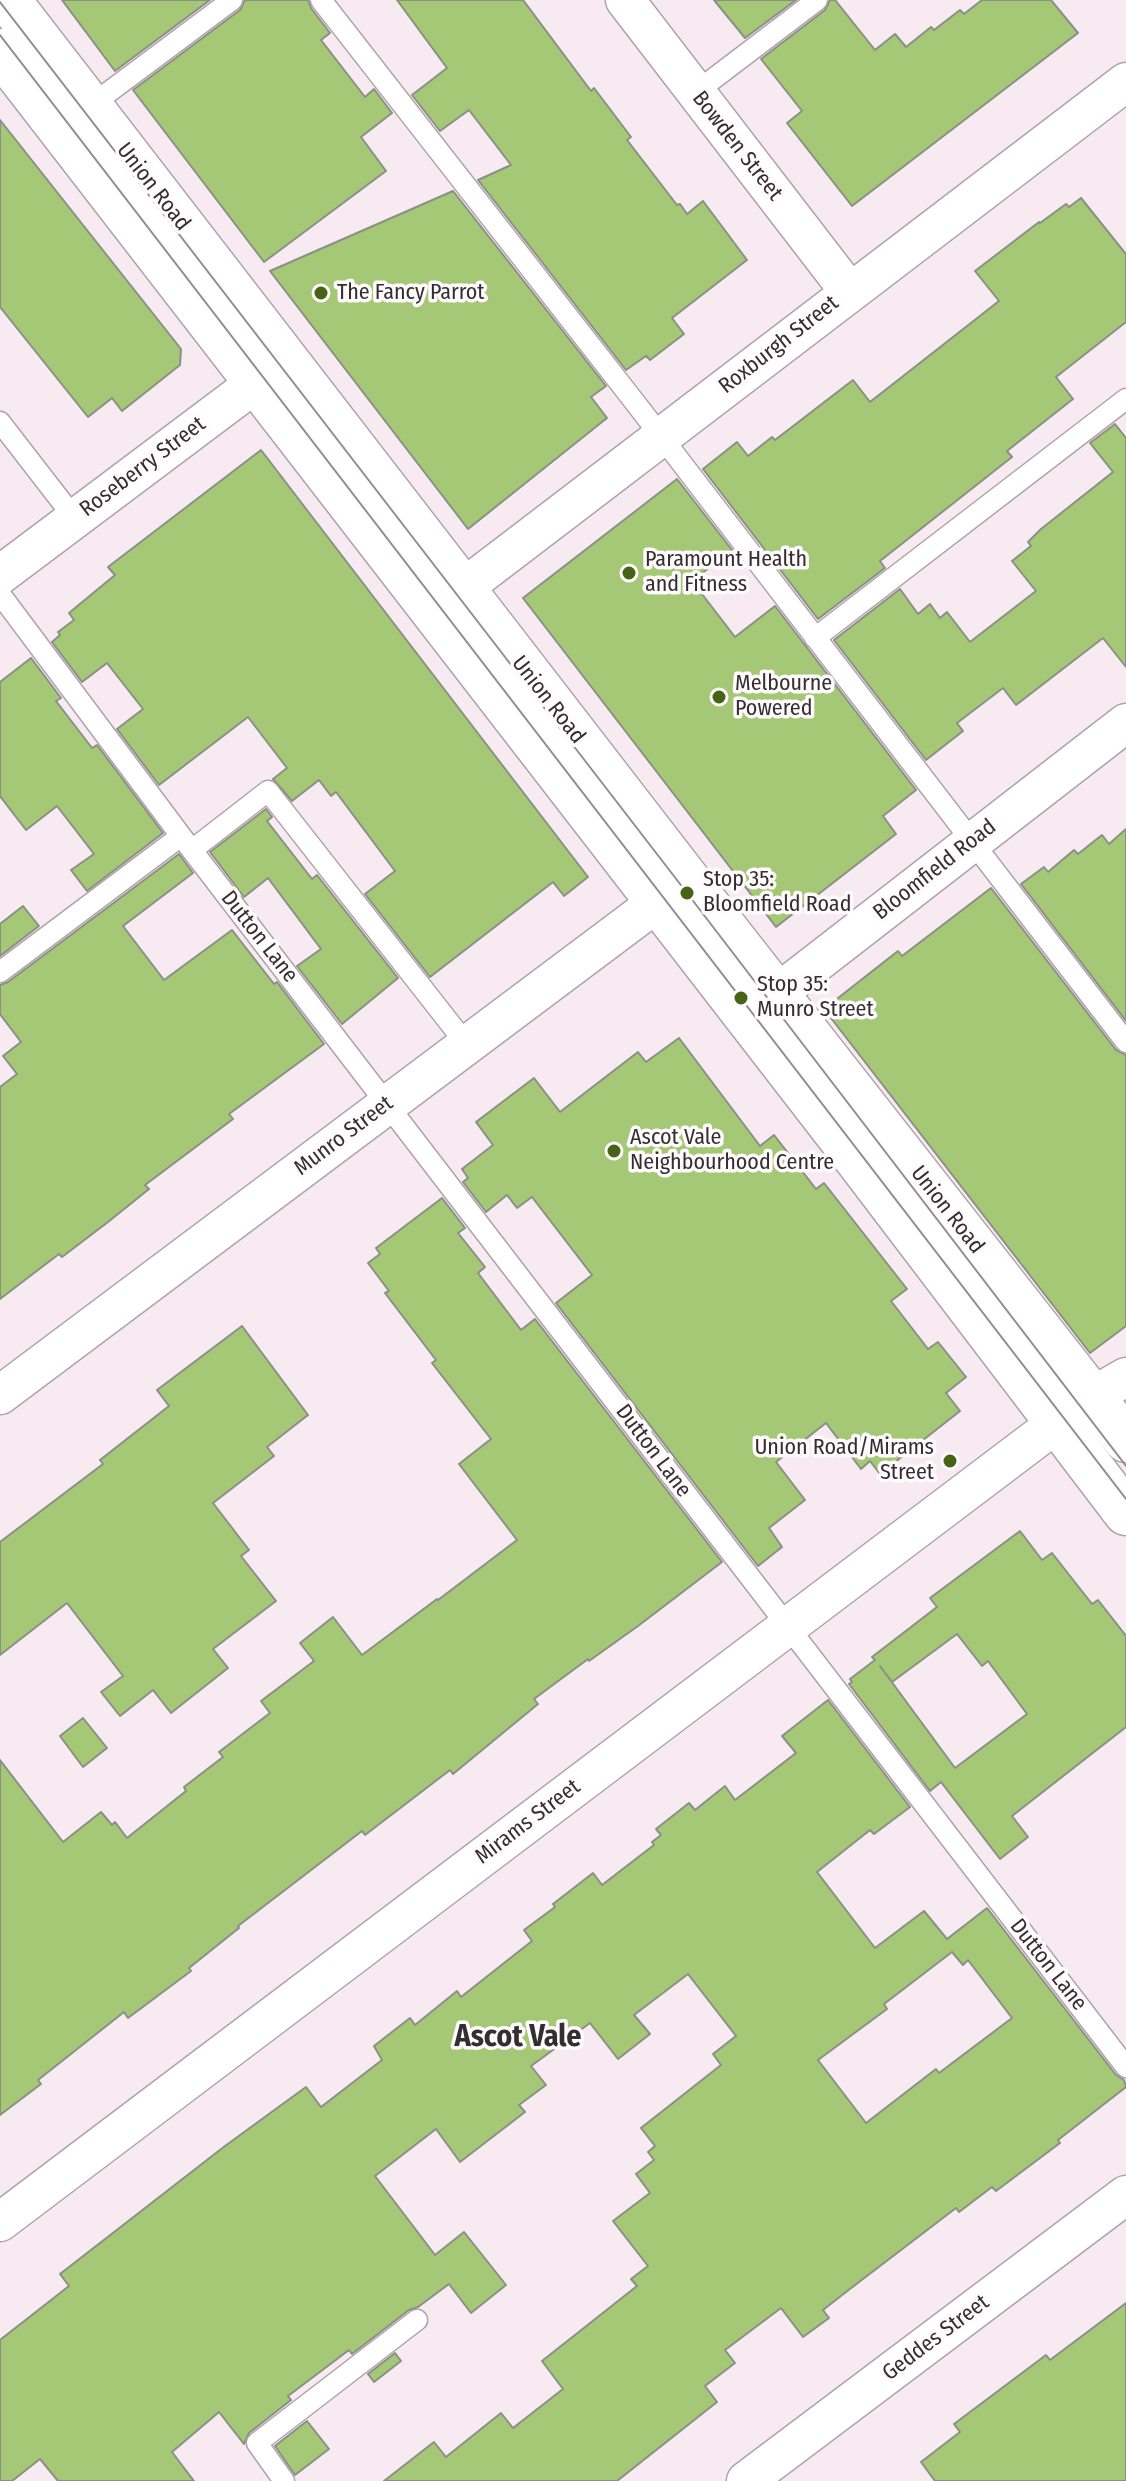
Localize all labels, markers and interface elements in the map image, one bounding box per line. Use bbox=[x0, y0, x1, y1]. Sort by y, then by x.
street label: Bowden Street bbox=[686, 86, 788, 206]
street label: Union Road bbox=[111, 138, 195, 236]
place label: The Fancy Parrot bbox=[337, 280, 485, 306]
marker: The Fancy Parrot bbox=[312, 284, 330, 302]
street label: Roxburgh Street bbox=[714, 290, 844, 400]
street label: Roseberry Street bbox=[75, 411, 211, 523]
place label: Paramount Health and Fitness bbox=[645, 547, 807, 598]
marker: Paramount Health and Fitness bbox=[620, 564, 638, 582]
street label: Union Road bbox=[506, 651, 590, 749]
place label: Melbourne Powered bbox=[735, 671, 832, 722]
marker: Melbourne Powered bbox=[710, 688, 728, 706]
street label: Bloomfield Road bbox=[868, 814, 1002, 926]
place label: Stop 35: Bloomfield Road bbox=[703, 867, 851, 918]
marker: Stop 35: Bloomfield Road bbox=[678, 884, 696, 902]
street label: Dutton Lane bbox=[215, 886, 303, 988]
place label: Stop 35: Munro Street bbox=[757, 972, 874, 1024]
marker: Stop 35: Munro Street bbox=[732, 989, 750, 1007]
street label: Munro Street bbox=[289, 1090, 399, 1182]
place label: Ascot Vale Neighbourhood Centre bbox=[630, 1125, 834, 1176]
marker: Ascot Vale Neighbourhood Centre bbox=[605, 1142, 623, 1160]
street label: Union Road bbox=[905, 1161, 989, 1259]
street label: Dutton Lane bbox=[610, 1399, 696, 1503]
place label: Union Road/Mirams Street bbox=[754, 1435, 934, 1486]
marker: Union Road/Mirams Street bbox=[941, 1452, 959, 1470]
street label: Mirams Street bbox=[470, 1774, 586, 1870]
street label: Dutton Lane bbox=[1004, 1914, 1092, 2016]
district label: Ascot Vale bbox=[454, 2020, 582, 2056]
street label: Geddes Street bbox=[878, 2289, 994, 2387]

